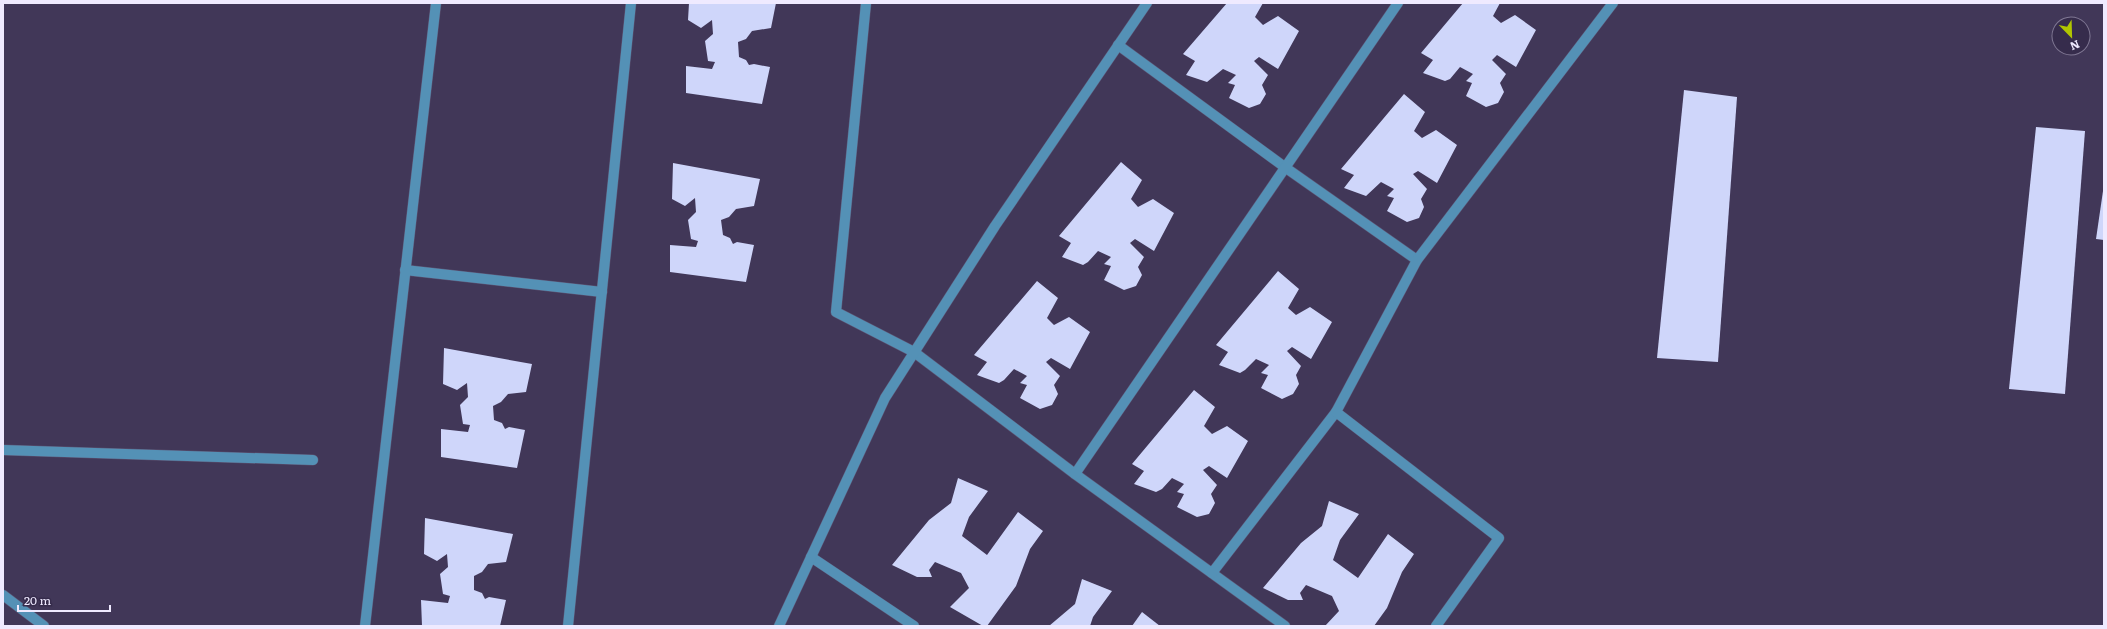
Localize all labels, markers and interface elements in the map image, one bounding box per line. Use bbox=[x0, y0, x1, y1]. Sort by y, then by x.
north arrow bbox=[2051, 16, 2091, 56]
text: N bbox=[2068, 37, 2083, 55]
scale bar bbox=[18, 587, 110, 613]
text: 20 m bbox=[24, 591, 51, 609]

